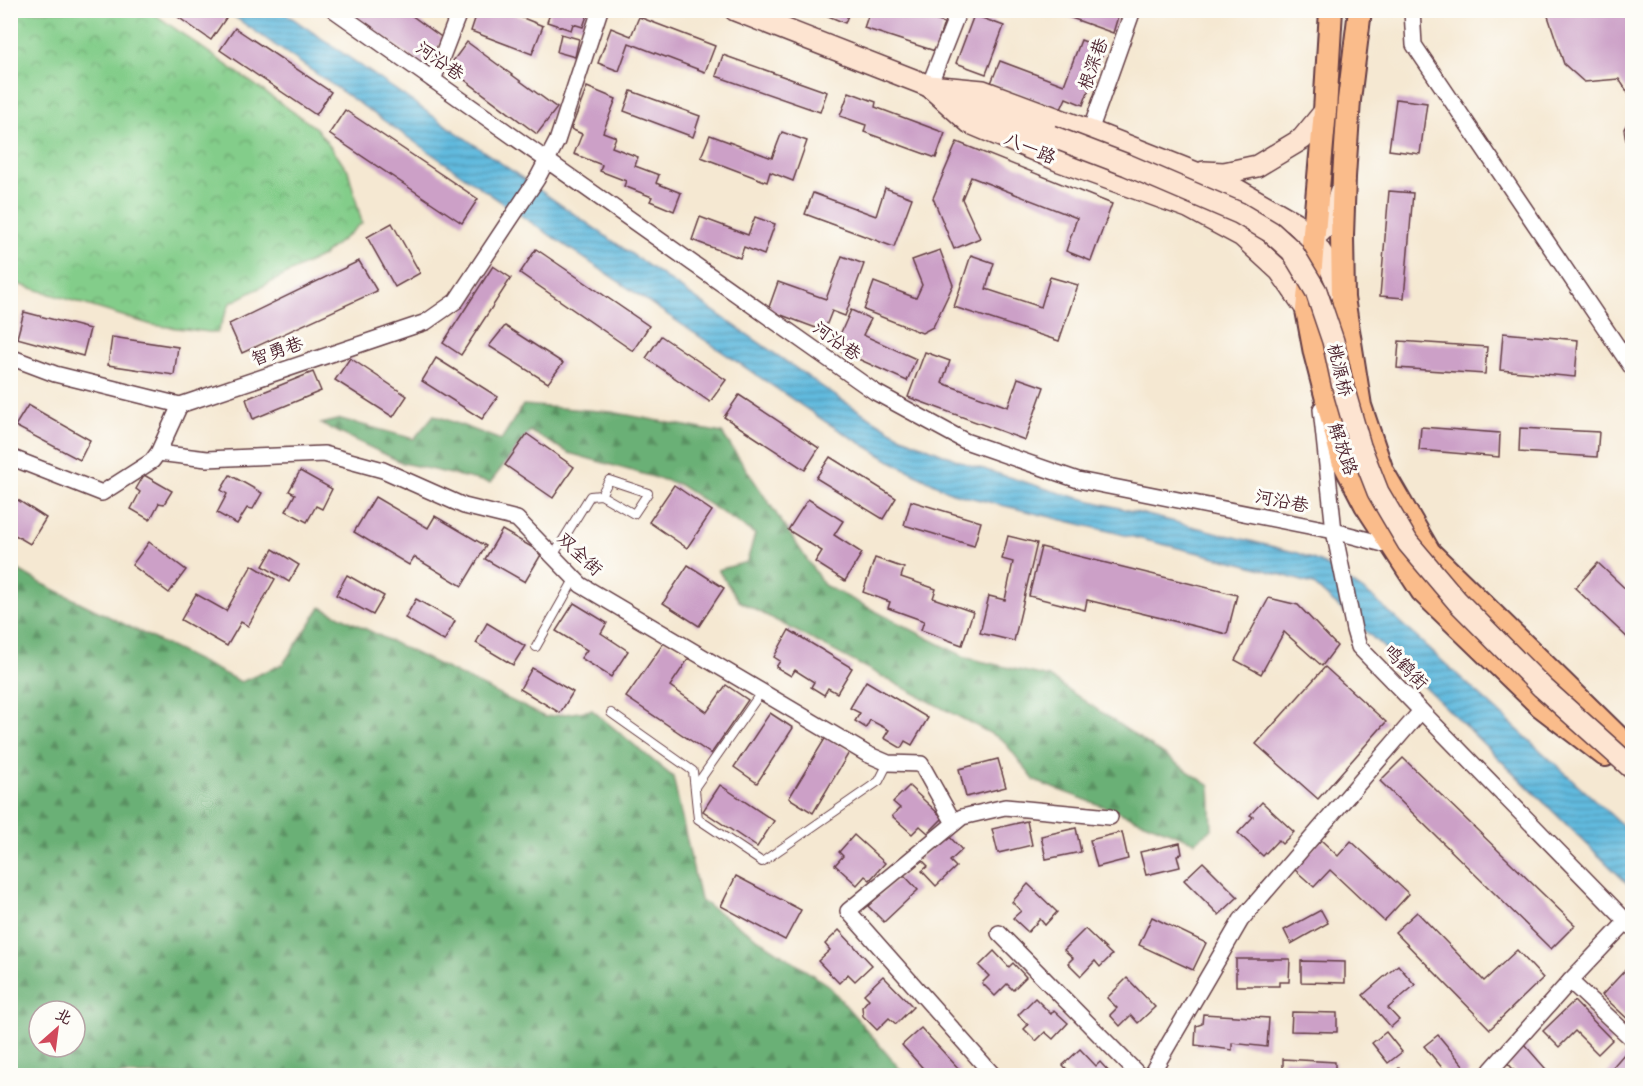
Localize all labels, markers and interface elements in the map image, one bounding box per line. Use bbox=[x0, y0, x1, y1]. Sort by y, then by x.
street label: 根深巷 bbox=[1073, 35, 1114, 93]
street label: 河沿巷 bbox=[411, 37, 468, 86]
street label: 八一路 bbox=[1000, 127, 1059, 170]
street label: 河沿巷 bbox=[808, 317, 865, 366]
street label: 智勇巷 bbox=[248, 332, 306, 371]
street label: 桃源桥 bbox=[1322, 341, 1357, 399]
street label: 解放路 bbox=[1323, 420, 1362, 478]
street label: 河沿巷 bbox=[1253, 485, 1311, 518]
street label: 双全街 bbox=[552, 528, 607, 581]
street label: 鸣鹤街 bbox=[1379, 640, 1433, 695]
north arrow bbox=[27, 999, 87, 1059]
text: 北 bbox=[52, 1004, 75, 1029]

